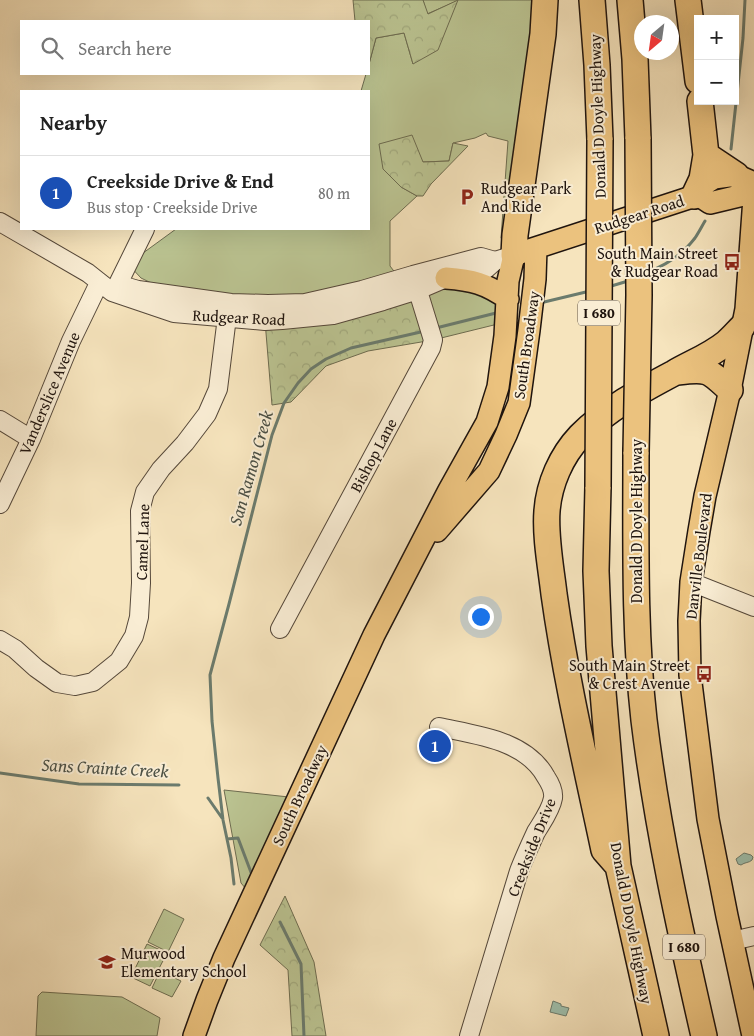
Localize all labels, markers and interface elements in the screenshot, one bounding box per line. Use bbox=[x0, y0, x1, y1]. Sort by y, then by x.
north arrow bbox=[634, 15, 679, 60]
map controls bbox=[694, 15, 739, 105]
button: + bbox=[694, 15, 739, 60]
search box bbox=[20, 20, 370, 75]
street label: Donald D Doyle Highway bbox=[582, 33, 612, 199]
icon: search bbox=[38, 34, 66, 62]
text: Search here bbox=[78, 34, 172, 62]
button: − bbox=[694, 60, 739, 105]
text: Nearby bbox=[40, 107, 107, 138]
text: Creekside Drive & End bbox=[87, 167, 274, 195]
place label: Rudgear Park And Ride bbox=[481, 176, 572, 218]
text: 1 bbox=[52, 181, 60, 205]
text: 80 m bbox=[318, 181, 350, 205]
parking icon: Rudgear Park And Ride bbox=[457, 187, 477, 207]
street label: Rudgear Road bbox=[591, 188, 687, 240]
text: Bus stop · Creekside Drive bbox=[87, 195, 258, 219]
place label: South Main Street & Rudgear Road bbox=[597, 241, 718, 283]
bus stop icon: South Main Street & Rudgear Road bbox=[722, 252, 742, 272]
street label: South Broadway bbox=[507, 289, 545, 401]
road number: I 680 bbox=[578, 300, 620, 326]
street label: Rudgear Road bbox=[192, 303, 287, 331]
street label: Vanderslice Avenue bbox=[12, 328, 86, 458]
water label: San Ramon Creek bbox=[221, 406, 280, 529]
street label: Bishop Lane bbox=[343, 414, 403, 496]
street label: Donald D Doyle Highway bbox=[624, 439, 648, 603]
street label: Danville Boulevard bbox=[678, 491, 718, 620]
street label: Camel Lane bbox=[129, 503, 155, 581]
your location bbox=[468, 604, 494, 630]
place label: South Main Street & Crest Avenue bbox=[569, 653, 690, 695]
bus stop icon: South Main Street & Crest Avenue bbox=[694, 664, 714, 684]
pin: 1 bbox=[419, 727, 451, 765]
street label: South Broadway bbox=[265, 740, 333, 850]
water label: Sans Crainte Creek bbox=[41, 751, 170, 784]
street label: Creekside Drive bbox=[500, 794, 562, 900]
street label: Donald D Doyle Highway bbox=[605, 840, 659, 1006]
road number: I 680 bbox=[663, 934, 705, 960]
place label: Murwood Elementary School bbox=[121, 941, 247, 983]
school or university icon: Murwood Elementary School bbox=[97, 952, 117, 972]

